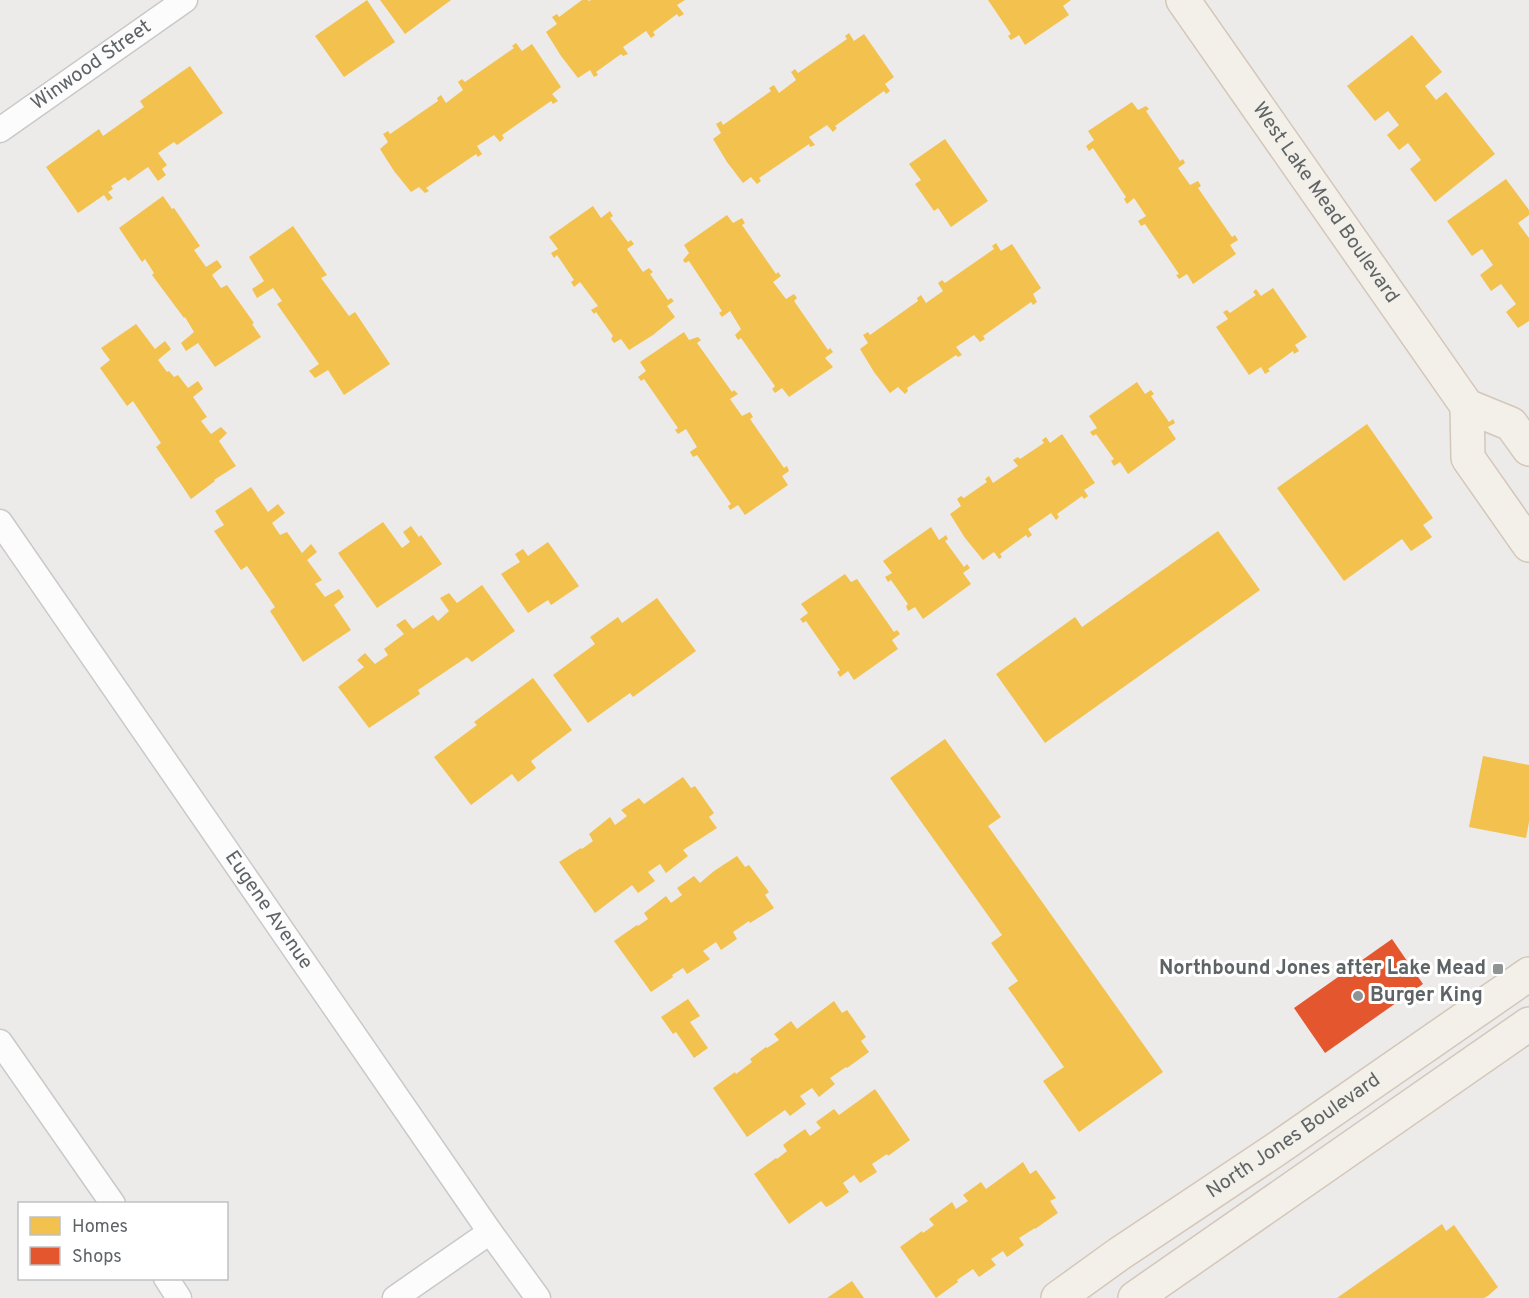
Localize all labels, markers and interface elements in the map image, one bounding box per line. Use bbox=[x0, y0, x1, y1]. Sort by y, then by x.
street label: Winwood Street bbox=[26, 14, 157, 117]
street label: West Lake Mead Boulevard bbox=[1246, 98, 1405, 309]
street label: Eugene Avenue bbox=[218, 846, 318, 975]
place label: Northbound Jones after Lake Mead bbox=[1159, 956, 1486, 982]
marker: Northbound Jones after Lake Mead bbox=[1491, 962, 1505, 976]
place label: Burger King bbox=[1370, 983, 1483, 1009]
marker: Burger King bbox=[1351, 989, 1365, 1003]
street label: North Jones Boulevard bbox=[1202, 1068, 1386, 1205]
legend bbox=[18, 1202, 228, 1280]
text: Homes bbox=[72, 1216, 128, 1239]
text: Shops bbox=[72, 1246, 122, 1269]

